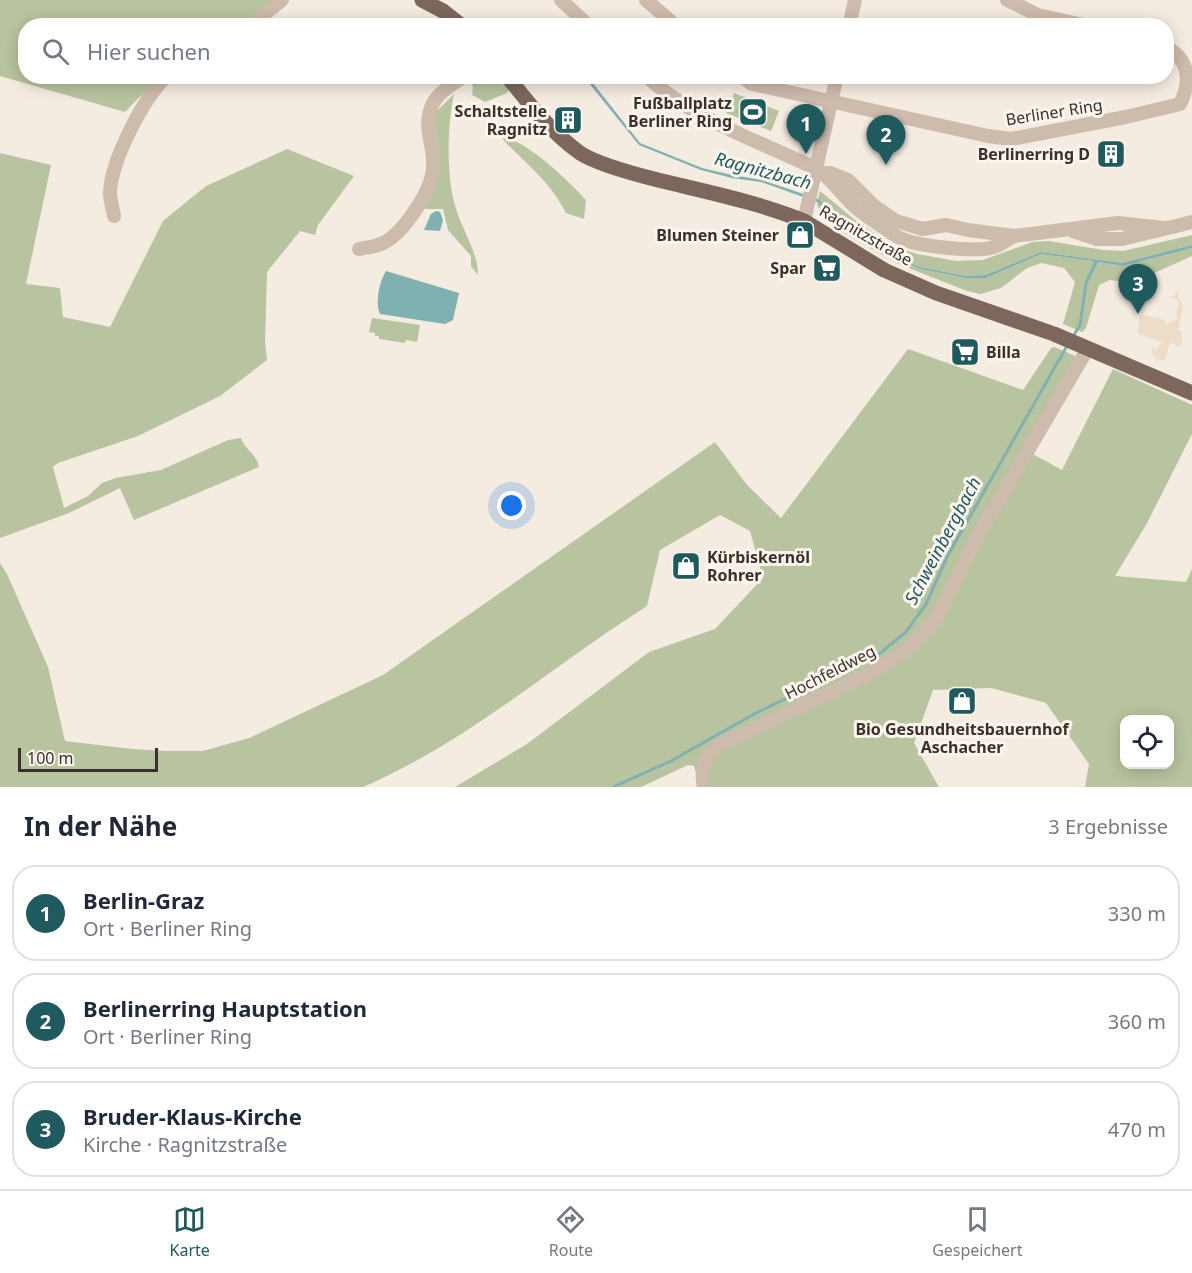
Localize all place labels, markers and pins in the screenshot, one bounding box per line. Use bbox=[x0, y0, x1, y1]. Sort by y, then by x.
place label: Fußballplatz Berliner Ring bbox=[628, 92, 732, 132]
sports icon: Fußballplatz Berliner Ring bbox=[737, 96, 769, 128]
place label: Schaltstelle Ragnitz bbox=[455, 100, 547, 140]
building icon: Schaltstelle Ragnitz bbox=[552, 104, 584, 136]
pin: 1 bbox=[786, 104, 826, 154]
pin: 2 bbox=[866, 116, 906, 165]
building icon: Berlinerring D bbox=[1095, 138, 1127, 170]
place label: Berlinerring D bbox=[978, 143, 1090, 165]
shop icon: Blumen Steiner bbox=[784, 219, 816, 251]
place label: Blumen Steiner bbox=[656, 224, 779, 246]
supermarket icon: Spar bbox=[811, 252, 843, 284]
place label: Spar bbox=[770, 257, 806, 279]
pin: 3 bbox=[1118, 264, 1158, 314]
supermarket icon: Billa bbox=[949, 336, 981, 368]
place label: Billa bbox=[986, 341, 1021, 363]
place label: Kürbiskernöl Rohrer bbox=[707, 546, 810, 586]
shop icon: Kürbiskernöl Rohrer bbox=[670, 550, 702, 582]
shop icon: Bio Gesundheitsbauernhof Aschacher bbox=[946, 685, 978, 717]
place label: Bio Gesundheitsbauernhof Aschacher bbox=[855, 718, 1069, 758]

